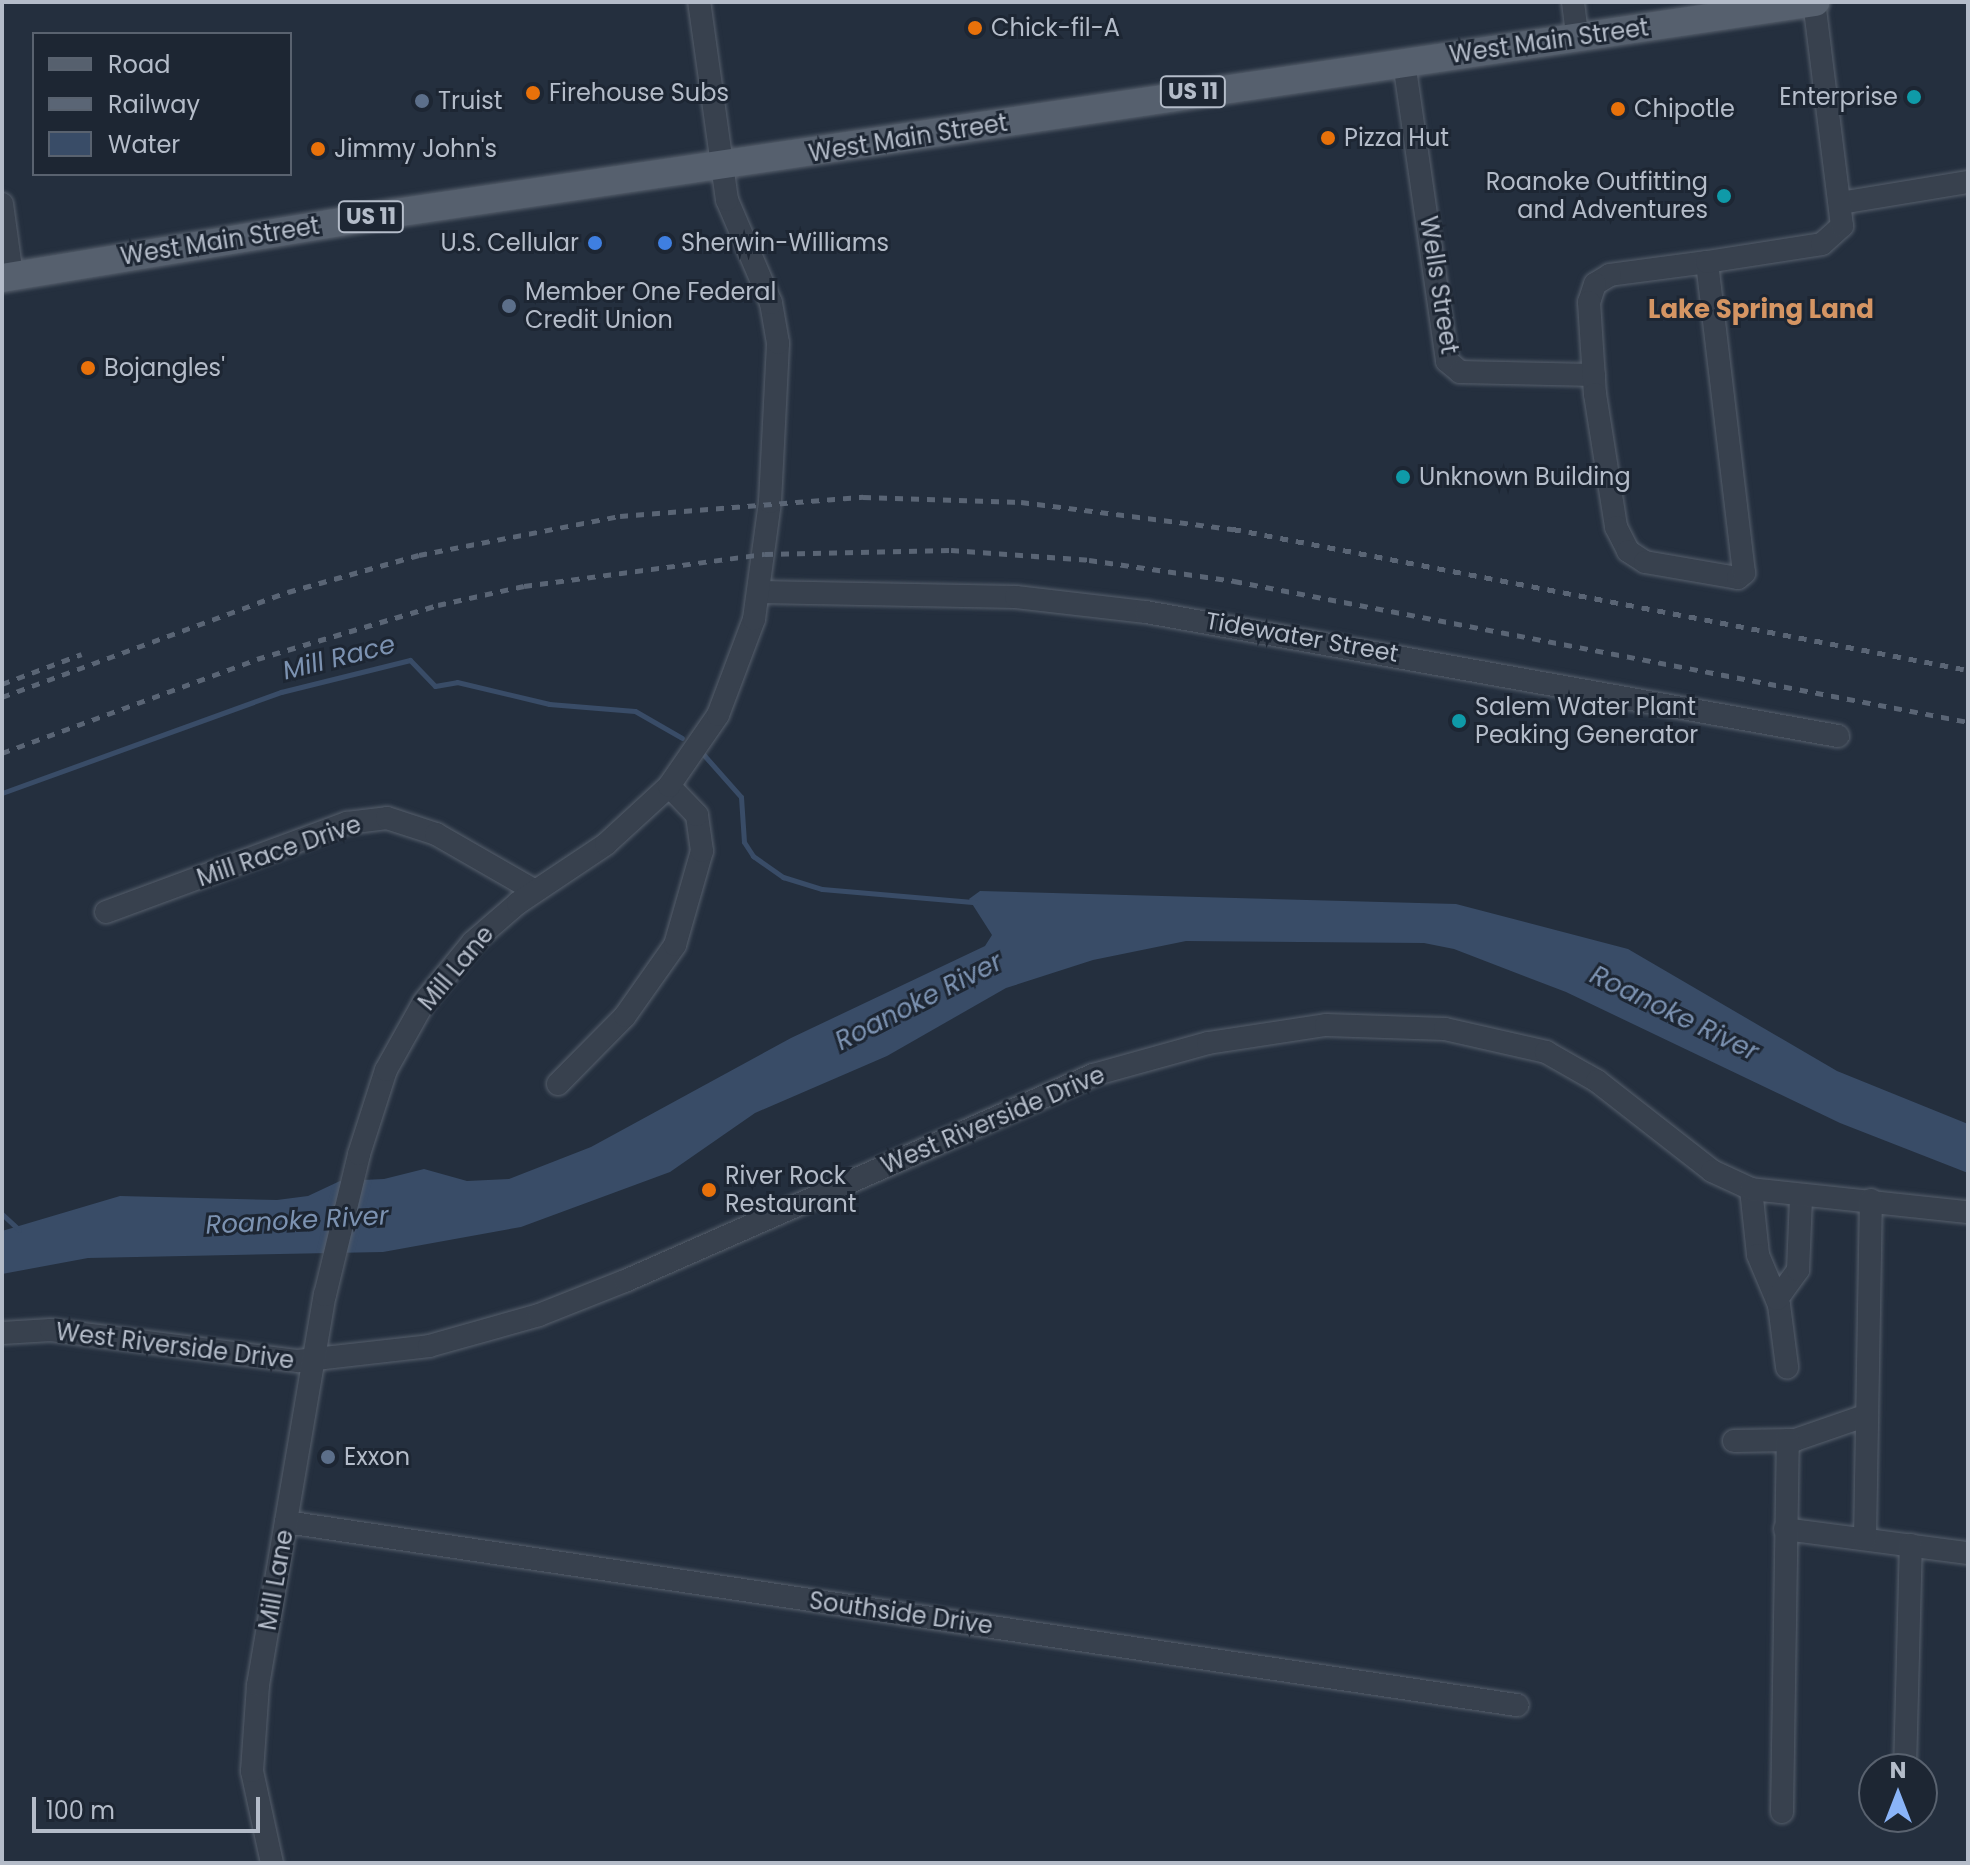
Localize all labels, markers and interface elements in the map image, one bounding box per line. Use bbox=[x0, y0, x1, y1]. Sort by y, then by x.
street label: West Main Street bbox=[1448, 13, 1650, 69]
place label: Chick-fil-A bbox=[991, 14, 1120, 42]
marker: Chick-fil-A bbox=[966, 19, 984, 37]
legend bbox=[32, 32, 292, 176]
text: Road bbox=[108, 48, 170, 81]
road number: US 11 bbox=[1159, 74, 1227, 110]
place label: Firehouse Subs bbox=[549, 79, 729, 107]
place label: Enterprise bbox=[1779, 83, 1898, 111]
marker: Firehouse Subs bbox=[524, 84, 542, 102]
place label: Truist bbox=[438, 87, 502, 115]
text: Railway bbox=[108, 88, 200, 121]
marker: Enterprise bbox=[1905, 88, 1923, 106]
marker: Truist bbox=[413, 92, 431, 110]
place label: Chipotle bbox=[1634, 95, 1735, 123]
marker: Chipotle bbox=[1609, 100, 1627, 118]
street label: West Main Street bbox=[807, 108, 1009, 168]
place label: Pizza Hut bbox=[1344, 124, 1449, 152]
text: Water bbox=[108, 128, 180, 161]
marker: Pizza Hut bbox=[1319, 129, 1337, 147]
place label: Jimmy John's bbox=[334, 135, 497, 163]
marker: Jimmy John's bbox=[309, 140, 327, 158]
place label: Roanoke Outfitting and Adventures bbox=[1486, 168, 1708, 224]
marker: Roanoke Outfitting and Adventures bbox=[1715, 187, 1733, 205]
road number: US 11 bbox=[337, 199, 405, 235]
street label: West Main Street bbox=[119, 211, 321, 271]
street label: Wells Street bbox=[1414, 214, 1464, 356]
place label: U.S. Cellular bbox=[441, 229, 579, 257]
place label: Sherwin-Williams bbox=[681, 229, 889, 257]
marker: U.S. Cellular bbox=[586, 234, 604, 252]
marker: Sherwin-Williams bbox=[656, 234, 674, 252]
place label: Member One Federal Credit Union bbox=[525, 278, 776, 334]
district label: Lake Spring Land bbox=[1648, 294, 1874, 326]
marker: Member One Federal Credit Union bbox=[500, 297, 518, 315]
place label: Bojangles' bbox=[104, 354, 225, 382]
marker: Bojangles' bbox=[79, 359, 97, 377]
place label: Unknown Building bbox=[1419, 463, 1631, 491]
marker: Unknown Building bbox=[1394, 468, 1412, 486]
street label: Tidewater Street bbox=[1203, 606, 1401, 668]
water label: Mill Race bbox=[280, 629, 398, 687]
place label: Salem Water Plant Peaking Generator bbox=[1475, 693, 1698, 749]
marker: Salem Water Plant Peaking Generator bbox=[1450, 712, 1468, 730]
street label: Mill Race Drive bbox=[193, 809, 365, 893]
street label: Mill Lane bbox=[412, 920, 500, 1016]
water label: Roanoke River bbox=[830, 947, 1008, 1057]
water label: Roanoke River bbox=[1585, 960, 1763, 1068]
street label: West Riverside Drive bbox=[877, 1060, 1109, 1180]
place label: River Rock Restaurant bbox=[725, 1162, 857, 1218]
marker: River Rock Restaurant bbox=[700, 1181, 718, 1199]
water label: Roanoke River bbox=[205, 1201, 389, 1241]
street label: West Riverside Drive bbox=[54, 1317, 296, 1375]
place label: Exxon bbox=[344, 1443, 410, 1471]
marker: Exxon bbox=[319, 1448, 337, 1466]
street label: Mill Lane bbox=[253, 1527, 299, 1633]
street label: Southside Drive bbox=[807, 1586, 995, 1640]
north arrow bbox=[1858, 1753, 1938, 1833]
text: N bbox=[1890, 1755, 1906, 1786]
scale bar bbox=[36, 1781, 264, 1831]
text: 100 m bbox=[46, 1794, 115, 1827]

